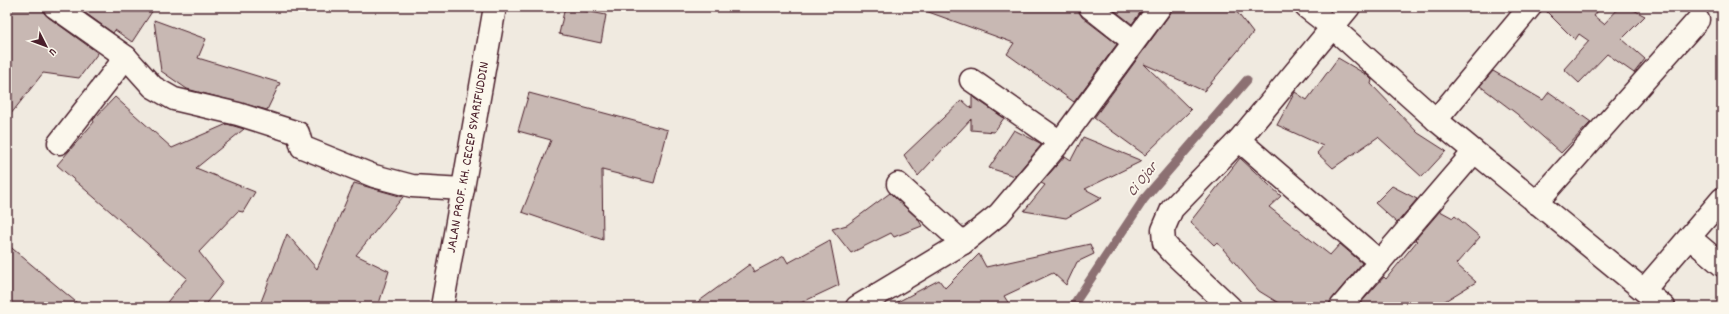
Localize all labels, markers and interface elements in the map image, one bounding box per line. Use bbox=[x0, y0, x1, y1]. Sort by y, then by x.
north arrow bbox=[26, 26, 66, 66]
text: U bbox=[44, 44, 60, 59]
street label: JALAN PROF. KH. CECEP SYARIFUDDIN bbox=[442, 60, 495, 254]
water label: Ci Ojar bbox=[1122, 157, 1165, 202]

